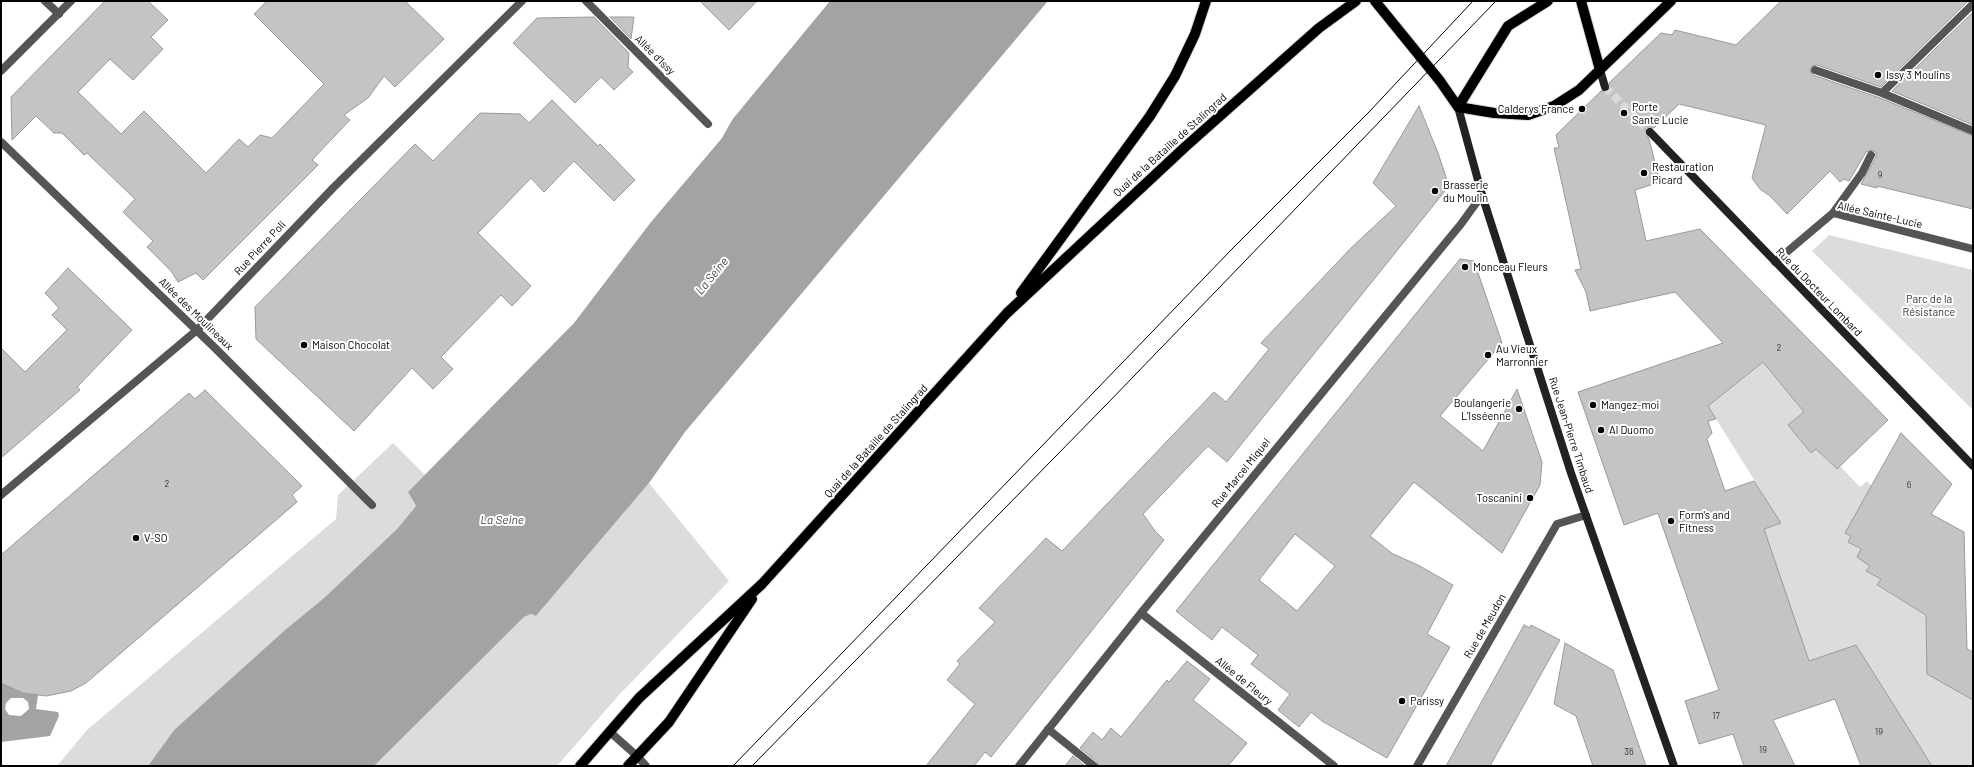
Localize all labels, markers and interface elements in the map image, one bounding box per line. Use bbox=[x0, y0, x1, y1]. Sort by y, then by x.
street label: Allée d'Issy bbox=[632, 32, 678, 78]
place label: Issy 3 Moulins bbox=[1886, 68, 1950, 82]
marker: Issy 3 Moulins bbox=[1873, 70, 1883, 80]
street label: Quai de la Bataille de Stalingrad bbox=[1111, 91, 1229, 199]
place label: Porte Sante Lucie bbox=[1632, 100, 1688, 126]
place label: Calderys France bbox=[1498, 102, 1574, 116]
marker: Calderys France bbox=[1577, 104, 1587, 114]
marker: Porte Sante Lucie bbox=[1619, 108, 1629, 118]
place label: Restauration Picard bbox=[1652, 160, 1714, 186]
marker: Restauration Picard bbox=[1639, 168, 1649, 178]
house number: 9 bbox=[1878, 170, 1882, 180]
place label: Brasserie du Moulin bbox=[1443, 178, 1488, 204]
marker: Brasserie du Moulin bbox=[1430, 186, 1440, 196]
street label: Allée Sainte-Lucie bbox=[1836, 199, 1924, 231]
street label: Rue Pierre Poli bbox=[231, 218, 289, 278]
street label: Rue du Docteur Lombard bbox=[1773, 245, 1865, 339]
water label: La Seine bbox=[693, 255, 731, 297]
place label: Monceau Fleurs bbox=[1473, 260, 1548, 274]
marker: Monceau Fleurs bbox=[1460, 262, 1470, 272]
street label: Allée des Moulineaux bbox=[156, 275, 236, 353]
park label: Parc de la Résistance bbox=[1903, 292, 1955, 318]
place label: Maison Chocolat bbox=[312, 338, 390, 352]
marker: Maison Chocolat bbox=[299, 340, 309, 350]
place label: Au Vieux Marronnier bbox=[1496, 342, 1548, 368]
house number: 2 bbox=[1777, 343, 1781, 353]
marker: Au Vieux Marronnier bbox=[1483, 350, 1493, 360]
street label: Rue Jean-Pierre Timbaud bbox=[1546, 375, 1596, 495]
street label: Quai de la Bataille de Stalingrad bbox=[822, 382, 930, 500]
place label: Boulangerie L'Isséenne bbox=[1454, 396, 1511, 422]
place label: Mangez-moi bbox=[1601, 398, 1659, 412]
marker: Mangez-moi bbox=[1588, 400, 1598, 410]
marker: Boulangerie L'Isséenne bbox=[1514, 404, 1524, 414]
place label: Al Duomo bbox=[1609, 423, 1654, 437]
marker: Al Duomo bbox=[1596, 425, 1606, 435]
street label: Rue Marcel Miquel bbox=[1209, 436, 1273, 510]
house number: 2 bbox=[165, 479, 169, 489]
house number: 6 bbox=[1907, 480, 1911, 490]
place label: Toscanini bbox=[1476, 491, 1522, 505]
marker: Toscanini bbox=[1525, 493, 1535, 503]
place label: Form's and Fitness bbox=[1679, 508, 1730, 534]
water label: La Seine bbox=[480, 513, 524, 527]
marker: Form's and Fitness bbox=[1666, 516, 1676, 526]
place label: V-SO bbox=[144, 531, 168, 545]
marker: V-SO bbox=[131, 533, 141, 543]
street label: Rue de Meudon bbox=[1461, 591, 1509, 661]
street label: Allée de Fleury bbox=[1213, 654, 1275, 708]
place label: Parissy bbox=[1410, 694, 1444, 708]
marker: Parissy bbox=[1397, 696, 1407, 706]
house number: 17 bbox=[1712, 711, 1720, 721]
house number: 19 bbox=[1875, 727, 1883, 737]
house number: 19 bbox=[1759, 745, 1767, 755]
house number: 36 bbox=[1624, 747, 1634, 757]

